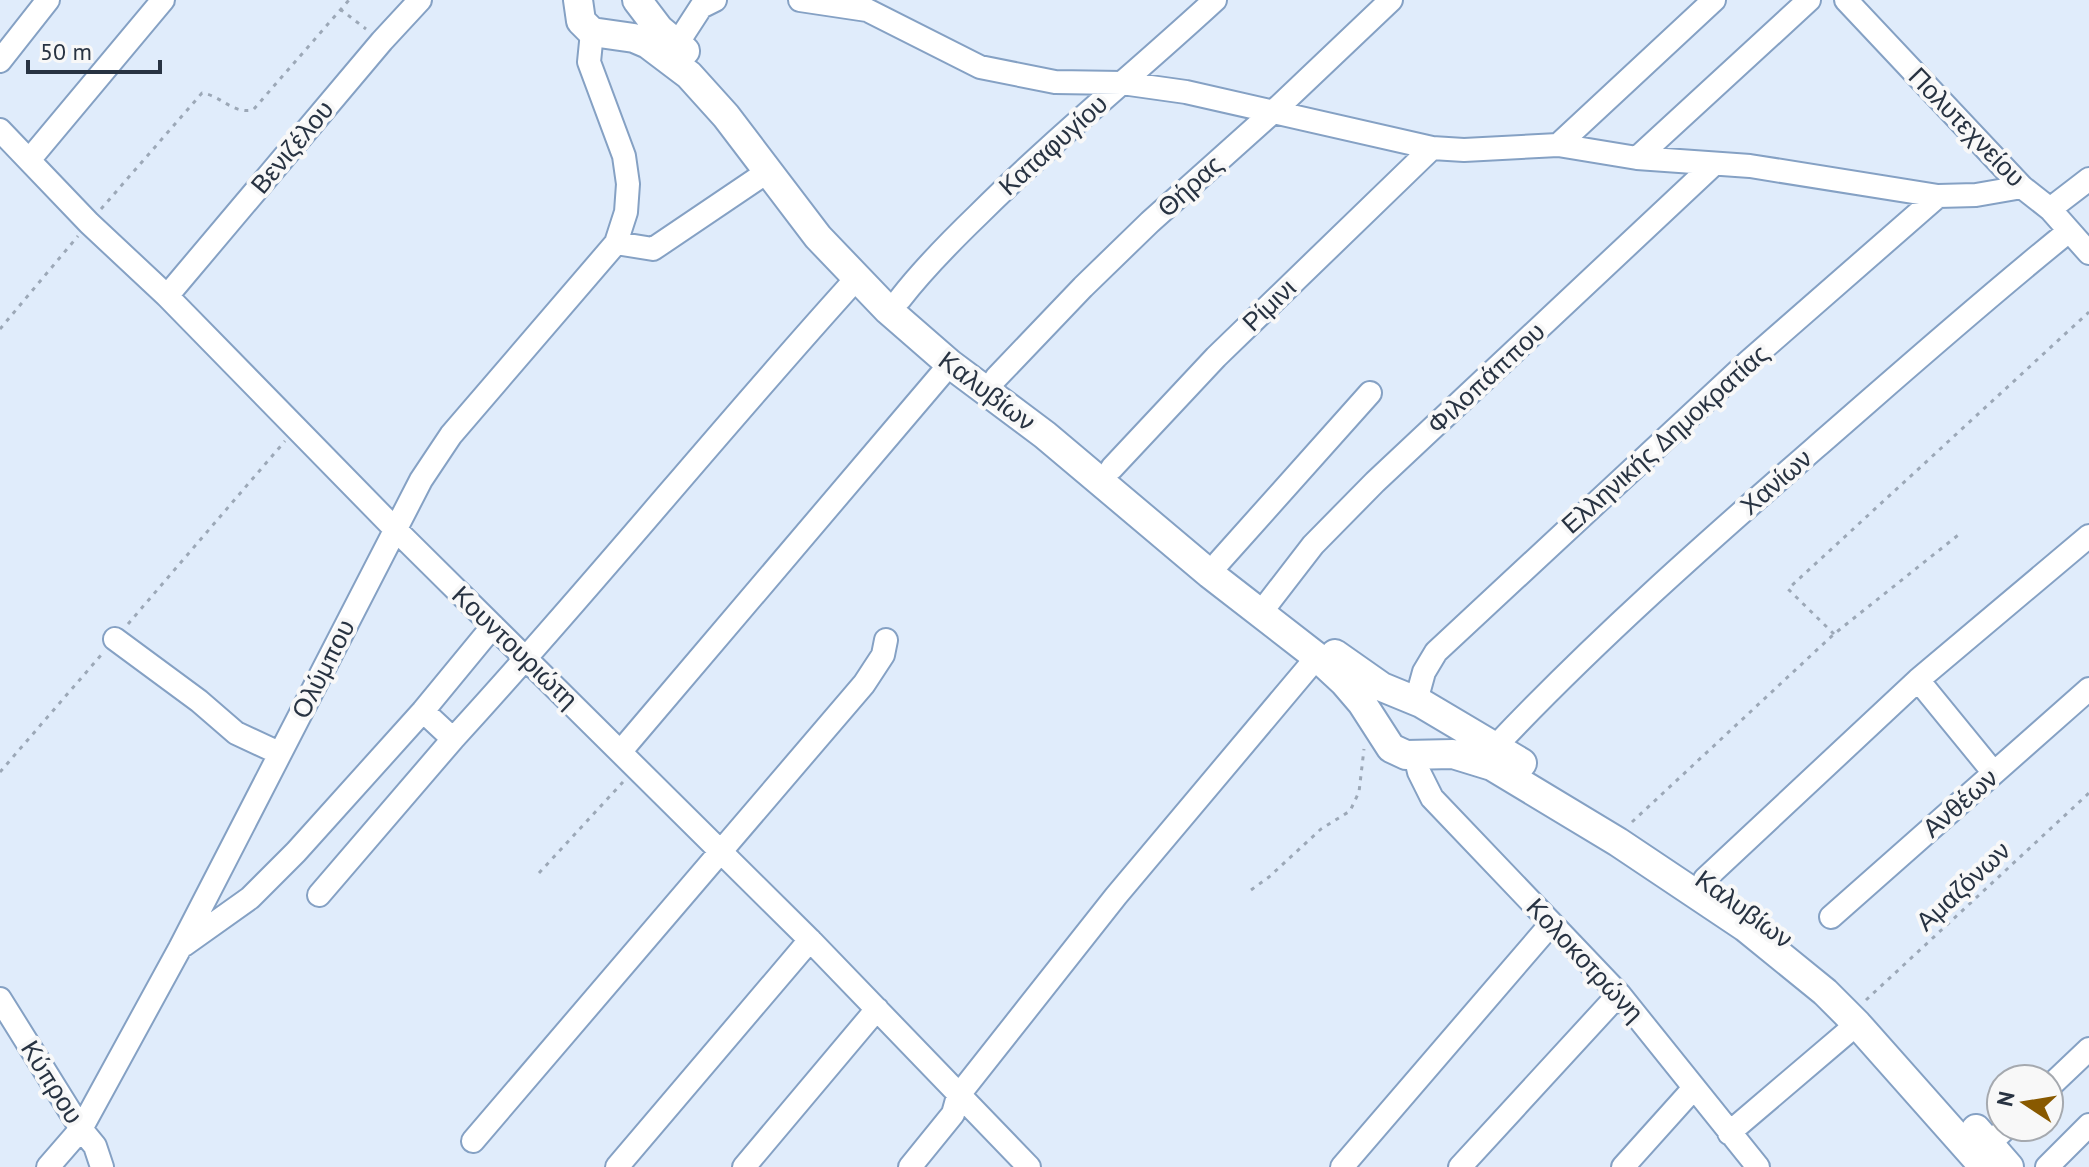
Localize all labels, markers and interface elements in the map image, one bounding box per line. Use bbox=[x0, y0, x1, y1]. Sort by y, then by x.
scale bar bbox=[28, 24, 160, 74]
text: 50 m bbox=[40, 36, 92, 67]
street label: Πολυτεχνείου bbox=[1902, 60, 2033, 193]
street label: Καταφυγίου bbox=[991, 87, 1114, 202]
street label: Βενιζέλου bbox=[243, 93, 340, 200]
street label: Θήρας bbox=[1150, 148, 1229, 224]
street label: Ρίμινι bbox=[1235, 271, 1303, 338]
street label: Φιλοπάππου bbox=[1420, 315, 1551, 441]
street label: Ελληνικής Δημοκρατίας bbox=[1554, 337, 1775, 541]
street label: Καλυβίων bbox=[932, 344, 1042, 438]
street label: Χανίων bbox=[1733, 441, 1818, 522]
street label: Κουντουριώτη bbox=[445, 578, 585, 715]
street label: Ολύμπου bbox=[284, 614, 362, 724]
street label: Ανθέων bbox=[1915, 761, 2004, 844]
street label: Αμαζόνων bbox=[1909, 834, 2017, 938]
street label: Καλυβίων bbox=[1689, 862, 1800, 955]
street label: Κολοκοτρώνη bbox=[1520, 891, 1651, 1029]
street label: Κύπρου bbox=[14, 1034, 91, 1130]
north arrow bbox=[1985, 1063, 2065, 1143]
text: N bbox=[1990, 1089, 2021, 1109]

